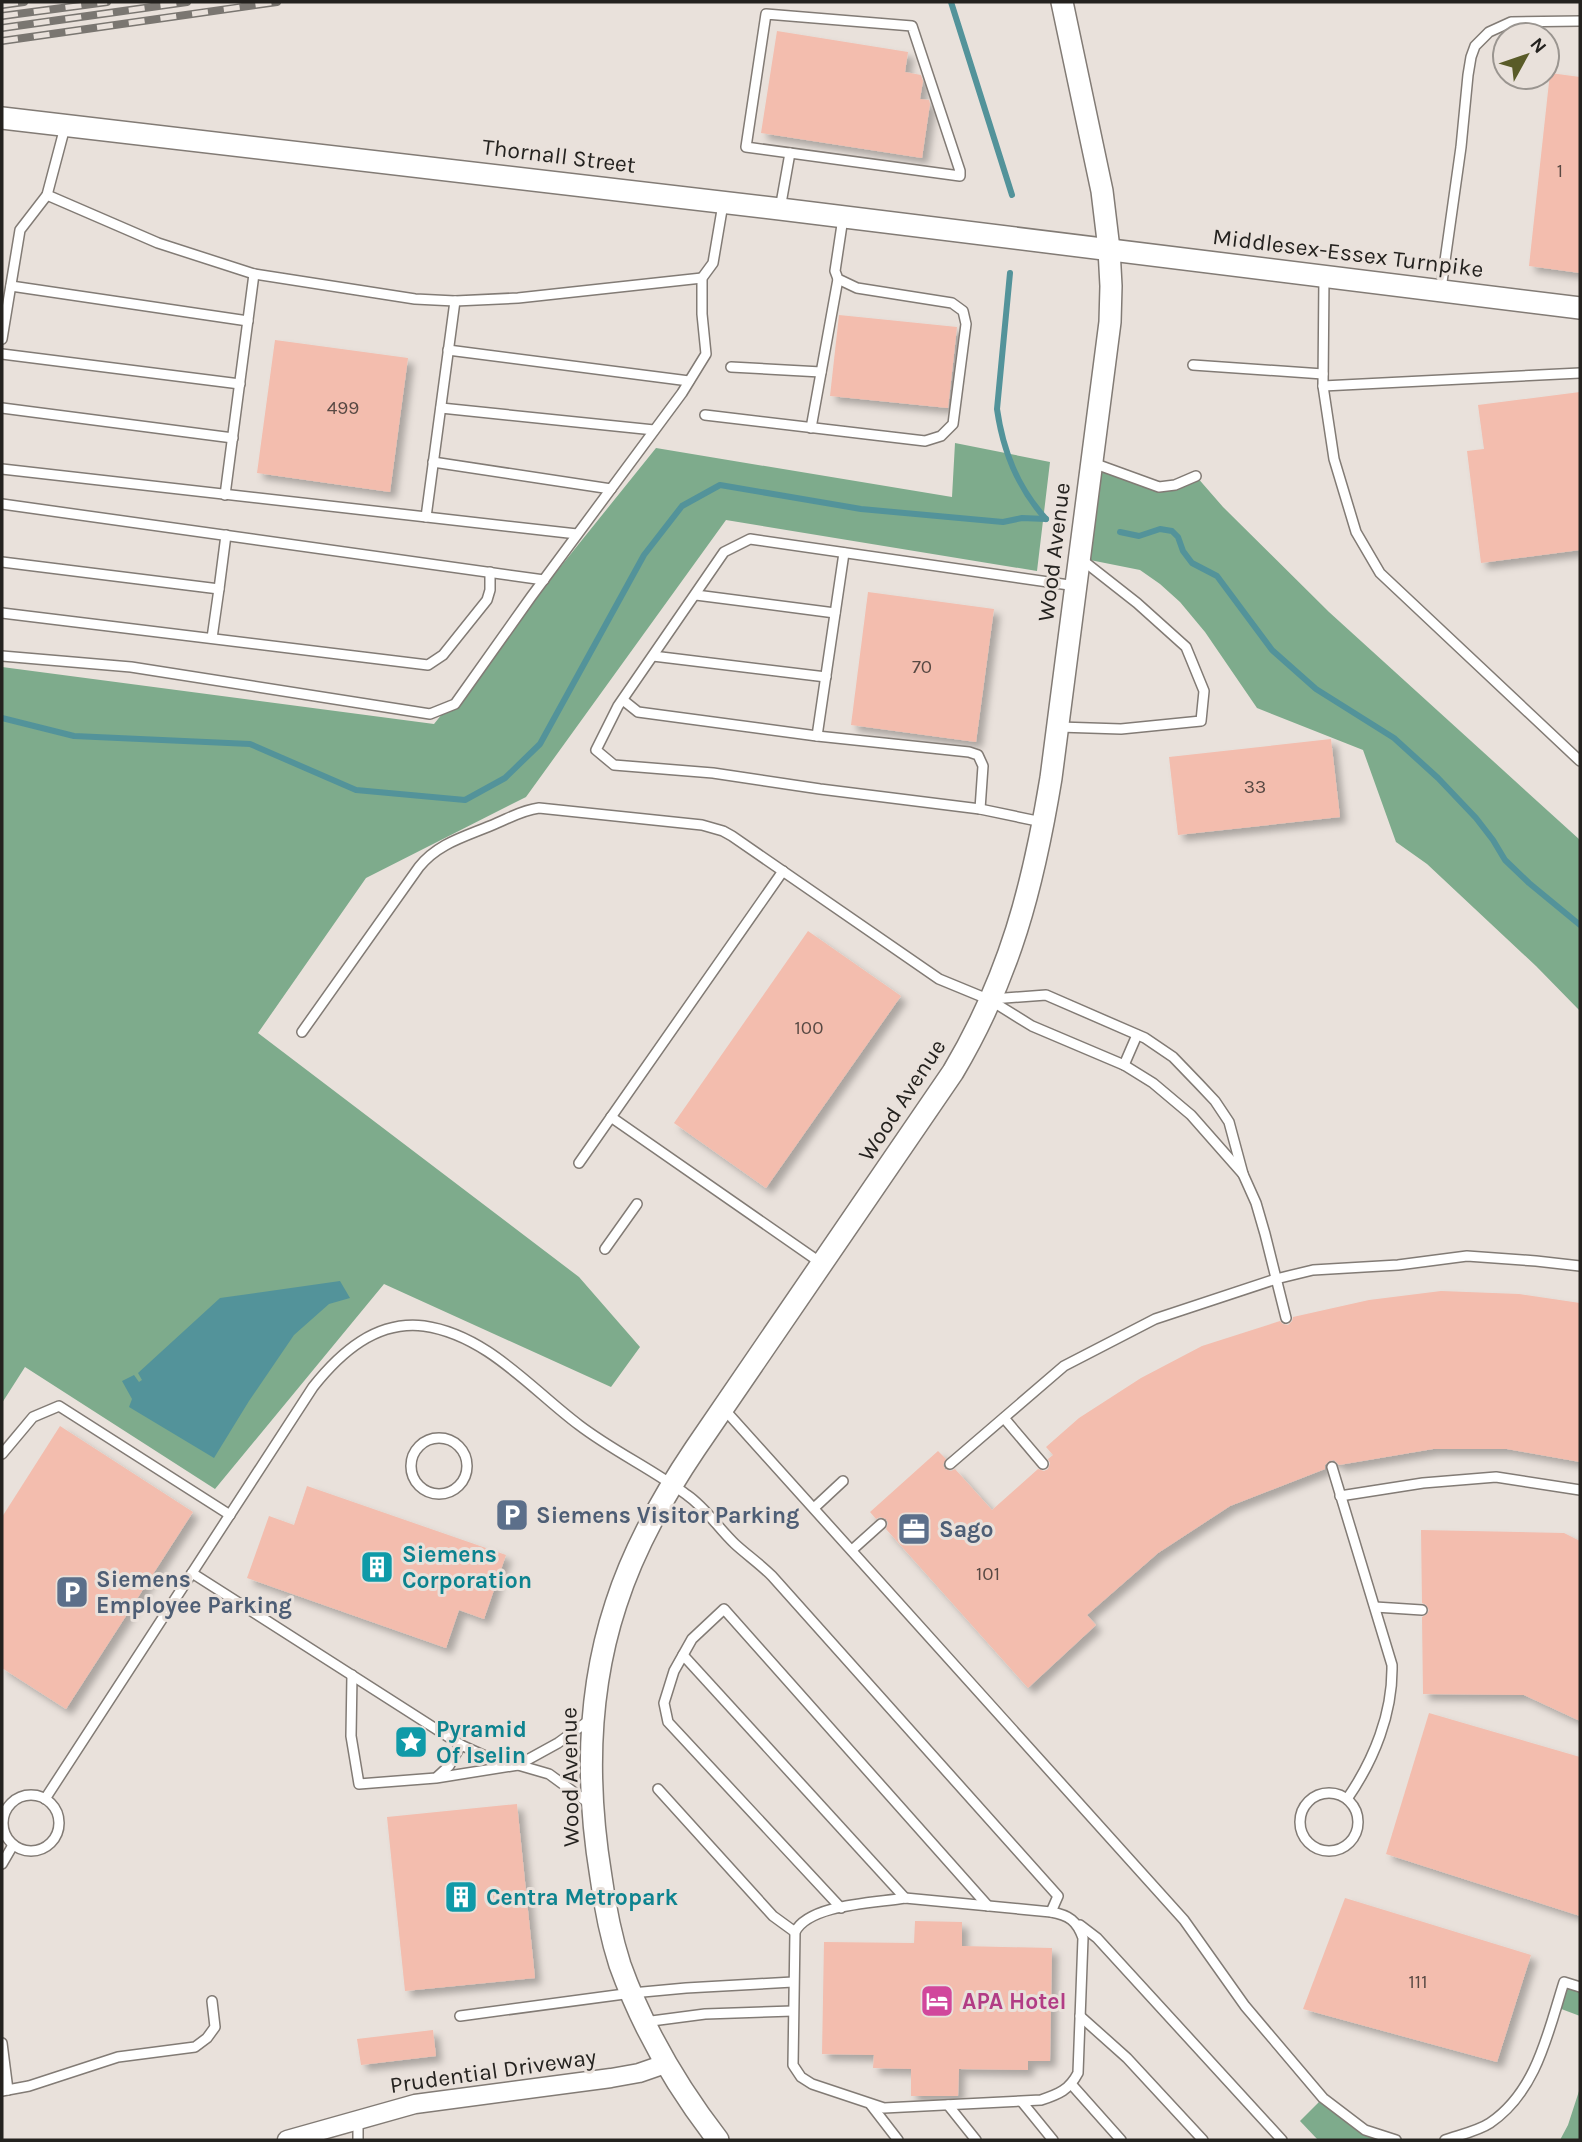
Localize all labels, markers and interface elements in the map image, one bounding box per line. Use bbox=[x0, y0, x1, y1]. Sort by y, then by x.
north arrow bbox=[1491, 21, 1561, 91]
text: N bbox=[1525, 33, 1551, 58]
street label: Thornall Street bbox=[481, 133, 638, 179]
house number: 1 bbox=[1557, 160, 1563, 182]
street label: Middlesex-Essex Turnpike bbox=[1211, 223, 1485, 283]
house number: 499 bbox=[327, 397, 359, 419]
street label: Wood Avenue bbox=[1032, 481, 1076, 623]
house number: 70 bbox=[912, 656, 932, 678]
house number: 33 bbox=[1244, 776, 1266, 798]
house number: 100 bbox=[795, 1017, 823, 1039]
street label: Wood Avenue bbox=[853, 1034, 951, 1166]
parking icon: Siemens Visitor Parking bbox=[493, 1496, 531, 1534]
place label: Siemens Visitor Parking bbox=[536, 1502, 799, 1529]
office icon: Sago bbox=[895, 1510, 933, 1548]
place label: Sago bbox=[939, 1516, 994, 1543]
place label: Siemens Corporation bbox=[402, 1541, 532, 1594]
building icon: Siemens Corporation bbox=[358, 1548, 396, 1586]
house number: 101 bbox=[976, 1563, 1000, 1585]
place label: Siemens Employee Parking bbox=[96, 1566, 292, 1619]
parking icon: Siemens Employee Parking bbox=[53, 1573, 91, 1611]
street label: Wood Avenue bbox=[555, 1707, 585, 1847]
place label: Pyramid Of Iselin bbox=[436, 1716, 527, 1769]
place icon: Pyramid Of Iselin bbox=[392, 1723, 430, 1761]
building icon: Centra Metropark bbox=[442, 1878, 480, 1916]
place label: Centra Metropark bbox=[486, 1884, 678, 1911]
house number: 111 bbox=[1409, 1971, 1427, 1993]
hotel icon: APA Hotel bbox=[918, 1982, 956, 2020]
place label: APA Hotel bbox=[962, 1988, 1067, 2015]
street label: Prudential Driveway bbox=[388, 2043, 598, 2099]

